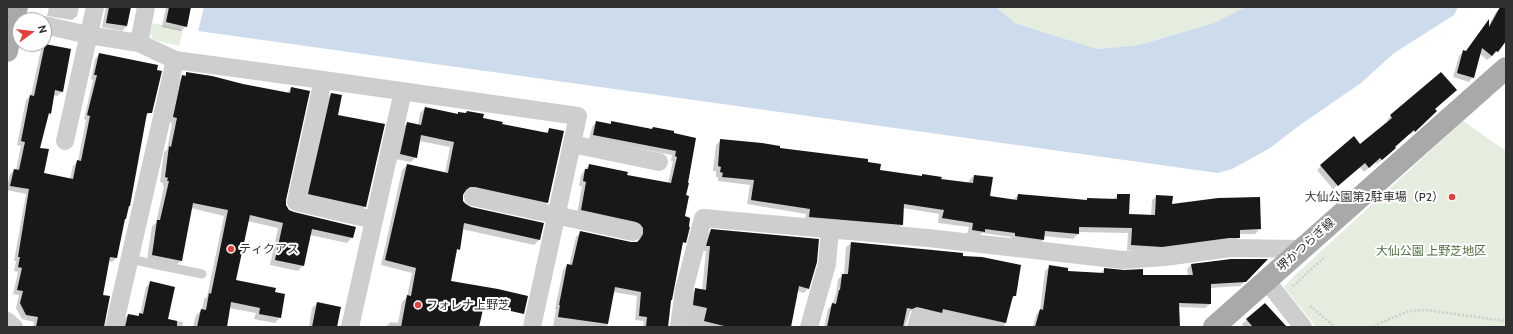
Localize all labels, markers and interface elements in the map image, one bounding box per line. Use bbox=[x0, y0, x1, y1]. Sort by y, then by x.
north arrow bbox=[12, 12, 52, 52]
text: N bbox=[35, 24, 50, 35]
place label: 大仙公園第2駐車場（P2） bbox=[1305, 190, 1444, 204]
marker: 大仙公園第2駐車場（P2） bbox=[1447, 192, 1457, 202]
street label: 堺かつらぎ線 bbox=[1274, 216, 1338, 274]
place label: ティクアス bbox=[239, 242, 299, 256]
marker: ティクアス bbox=[226, 244, 236, 254]
park label: 大仙公園 上野芝地区 bbox=[1376, 244, 1486, 258]
place label: フォレナ上野芝 bbox=[426, 298, 510, 312]
marker: フォレナ上野芝 bbox=[413, 300, 423, 310]

